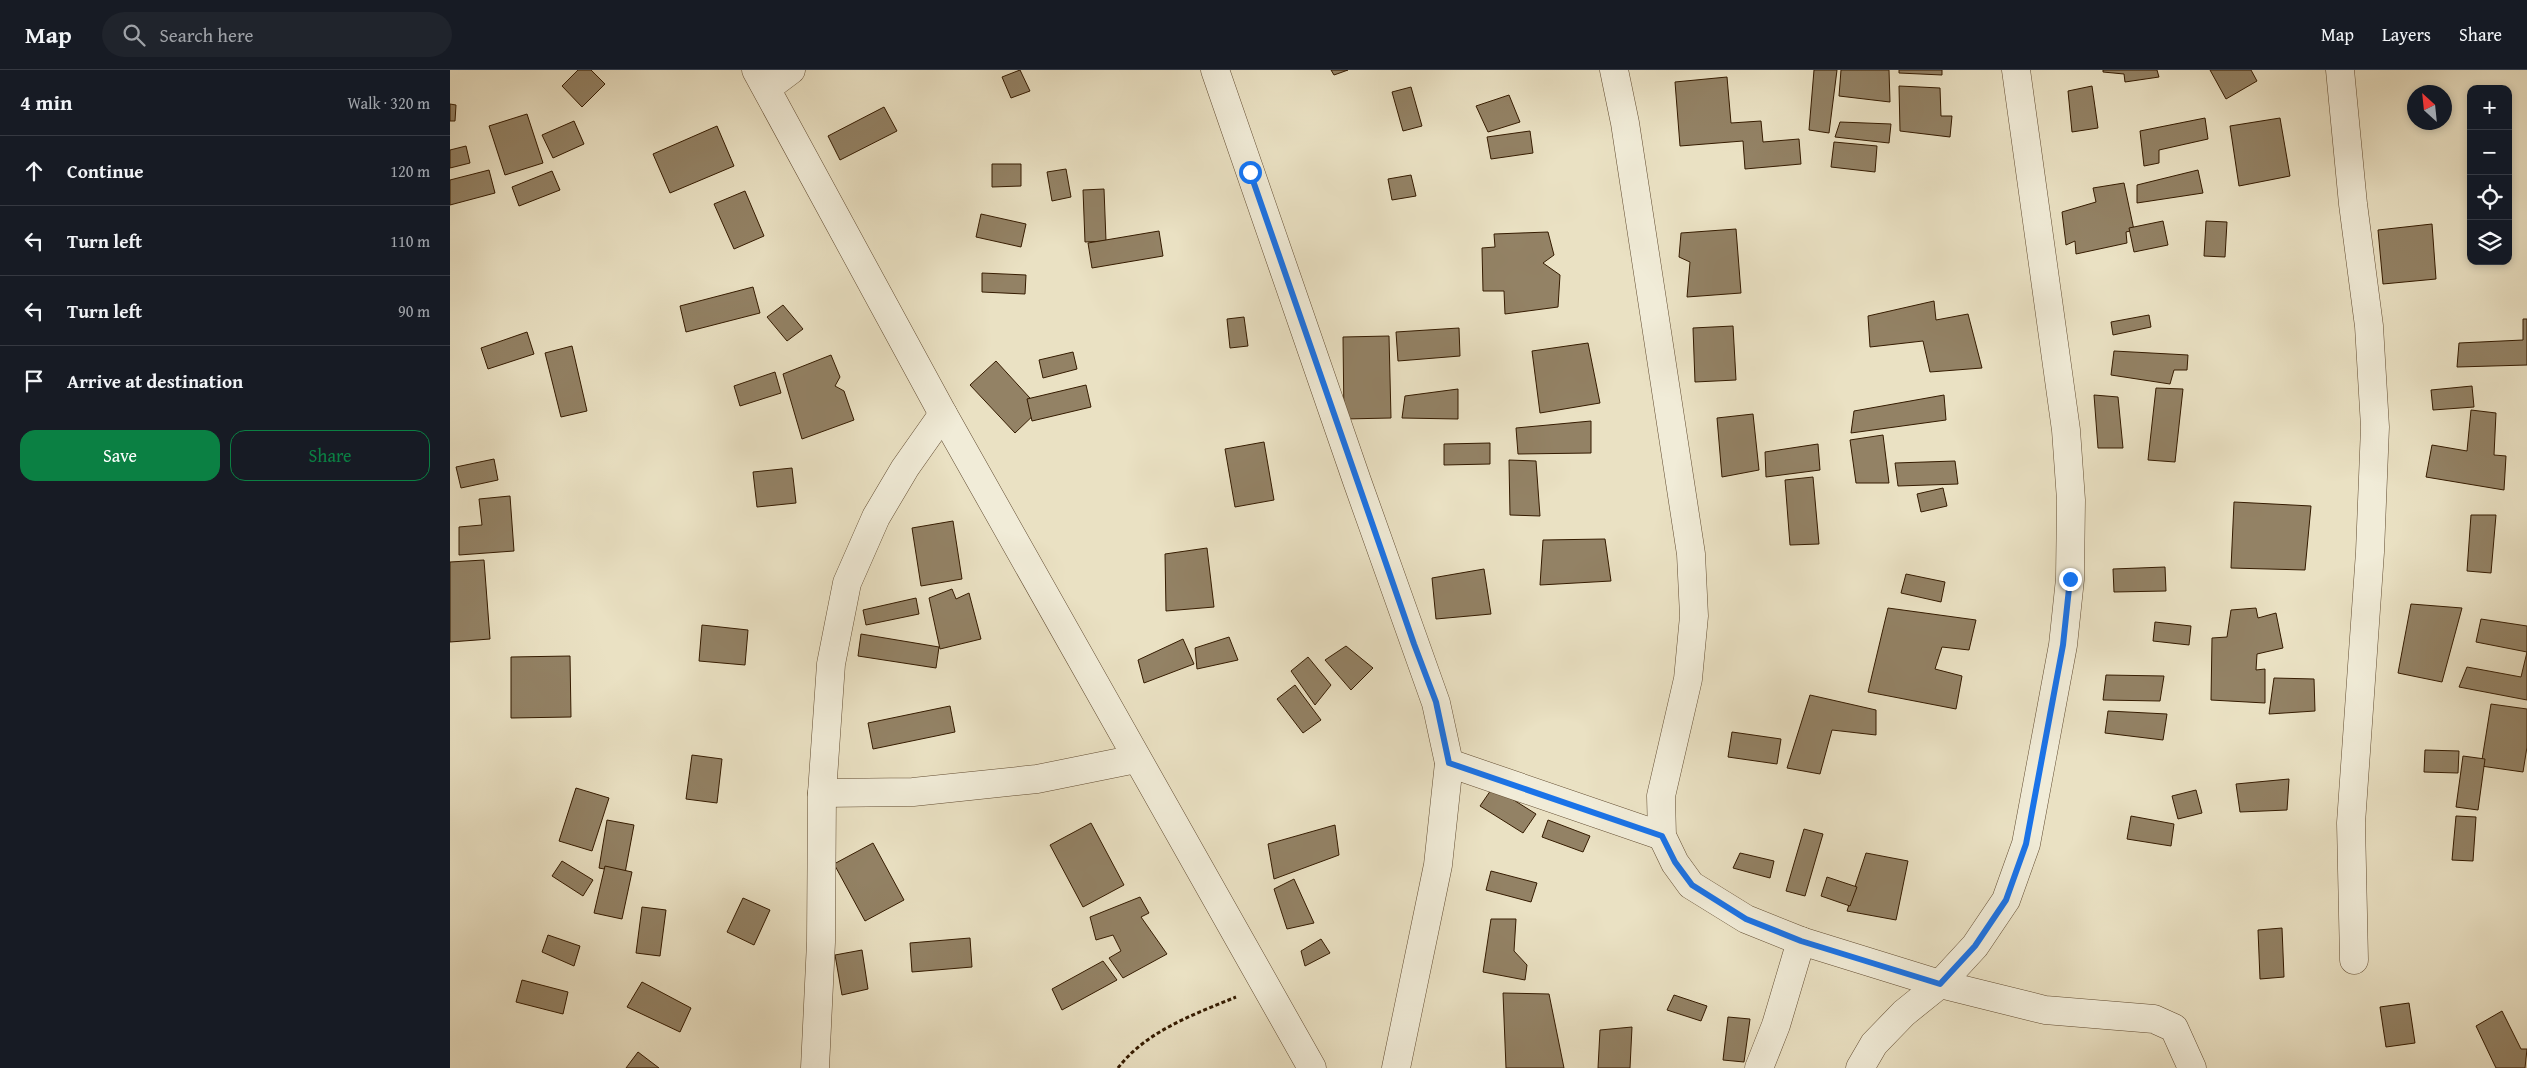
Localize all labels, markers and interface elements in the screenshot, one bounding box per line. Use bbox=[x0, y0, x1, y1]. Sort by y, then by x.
search box bbox=[102, 12, 452, 57]
text: Map bbox=[25, 17, 72, 52]
icon: search bbox=[120, 21, 148, 49]
text: Search here bbox=[160, 21, 253, 49]
text: Map bbox=[2321, 21, 2354, 48]
text: Layers bbox=[2382, 21, 2431, 48]
text: Share bbox=[2459, 21, 2502, 48]
north arrow bbox=[2407, 85, 2452, 130]
map controls bbox=[2467, 85, 2512, 265]
button: + bbox=[2467, 85, 2512, 130]
text: 4 min bbox=[20, 87, 72, 118]
text: Walk · 320 m bbox=[347, 91, 430, 115]
button: − bbox=[2467, 130, 2512, 175]
icon: ahead bbox=[20, 157, 48, 185]
text: Continue bbox=[67, 157, 144, 185]
text: 120 m bbox=[390, 159, 430, 183]
route start bbox=[1239, 161, 1262, 184]
button: locate bbox=[2467, 175, 2512, 220]
button: layers bbox=[2467, 220, 2512, 265]
icon: left bbox=[20, 227, 48, 255]
text: Turn left bbox=[67, 227, 142, 255]
text: 110 m bbox=[390, 229, 430, 253]
icon: left bbox=[20, 297, 48, 325]
text: Turn left bbox=[67, 297, 142, 325]
text: 90 m bbox=[398, 299, 430, 323]
icon: arrive bbox=[20, 367, 48, 395]
text: Arrive at destination bbox=[67, 367, 243, 395]
button: Save bbox=[20, 430, 220, 481]
button: Share bbox=[230, 430, 430, 481]
route end bbox=[2059, 568, 2082, 591]

